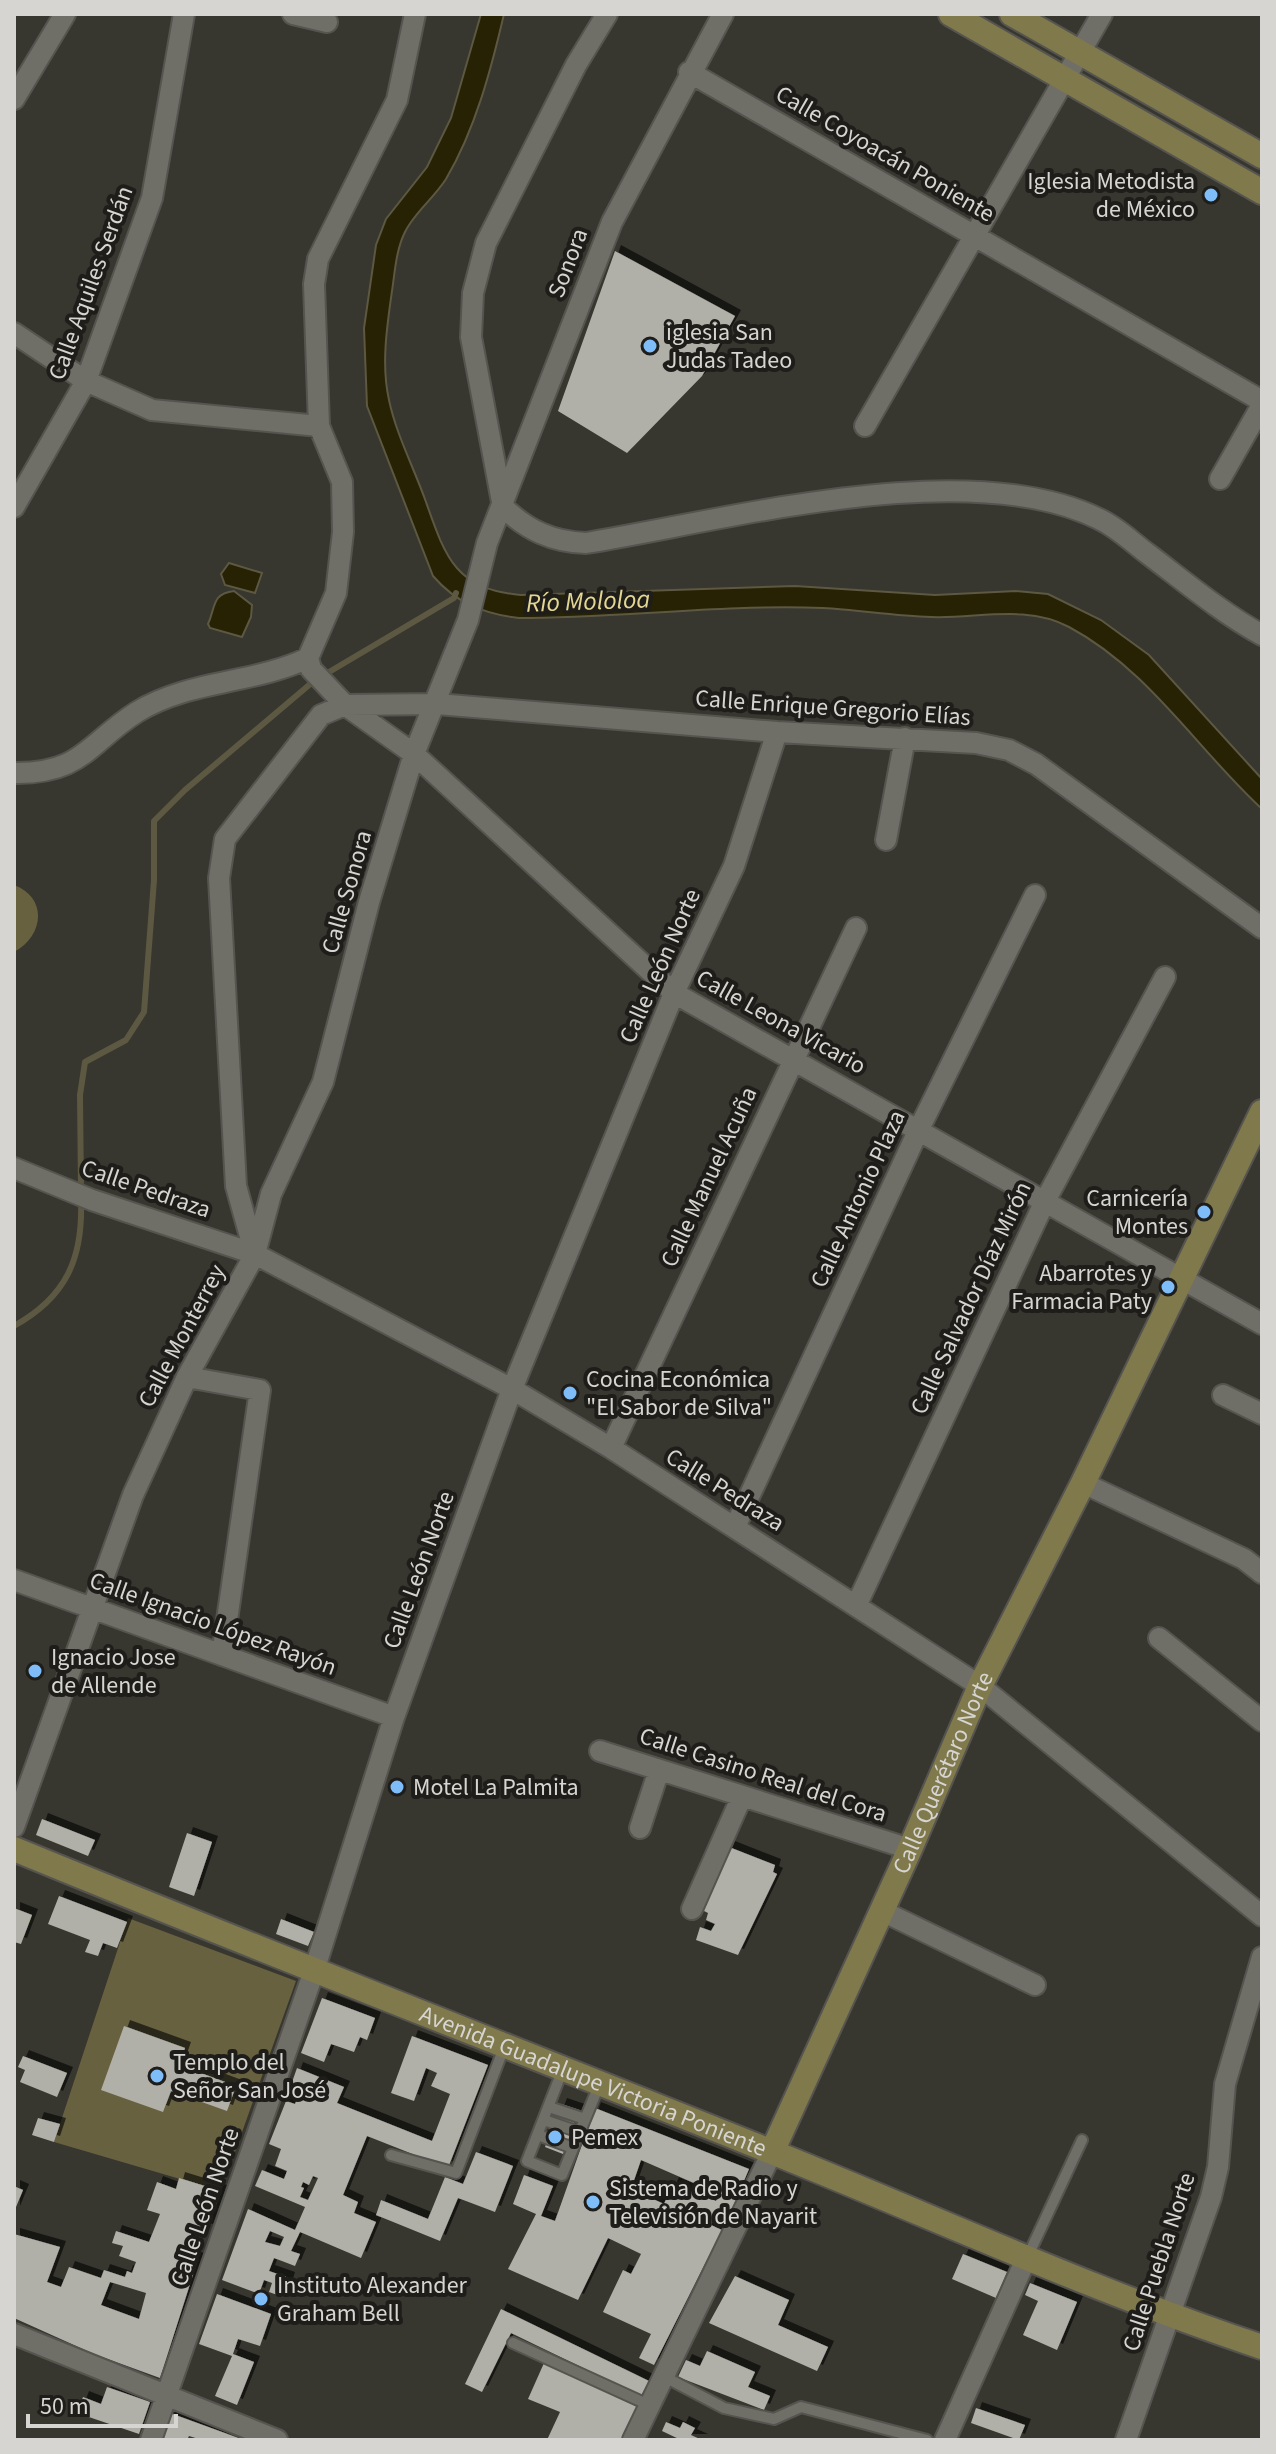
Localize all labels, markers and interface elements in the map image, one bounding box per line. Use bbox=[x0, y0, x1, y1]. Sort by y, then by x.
street label: Calle Coyoacán Poniente bbox=[769, 77, 1001, 231]
place label: Iglesia Metodista de México bbox=[1027, 164, 1195, 227]
street label: Calle Aquiles Serdán bbox=[40, 181, 142, 385]
marker: Iglesia Metodista de México bbox=[1202, 186, 1220, 204]
street label: Sonora bbox=[539, 223, 597, 303]
place label: iglesia San Judas Tadeo bbox=[666, 315, 792, 378]
marker: iglesia San Judas Tadeo bbox=[641, 337, 659, 355]
water label: Río Mololoa bbox=[525, 580, 651, 622]
street label: Calle Enrique Gregorio Elías bbox=[694, 681, 972, 735]
street label: Calle Sonora bbox=[313, 826, 381, 958]
street label: Calle León Norte bbox=[610, 883, 710, 1049]
street label: Calle Leona Vicario bbox=[690, 961, 872, 1083]
street label: Calle Manuel Acuña bbox=[652, 1081, 766, 1273]
street label: Calle Antonio Plaza bbox=[802, 1105, 914, 1293]
street label: Calle Pedraza bbox=[77, 1151, 215, 1227]
street label: Calle Salvador Díaz Mirón bbox=[902, 1176, 1040, 1420]
place label: Carnicería Montes bbox=[1086, 1181, 1188, 1244]
marker: Carnicería Montes bbox=[1195, 1203, 1213, 1221]
place label: Abarrotes y Farmacia Paty bbox=[1011, 1256, 1152, 1319]
street label: Calle Monterrey bbox=[130, 1258, 234, 1414]
marker: Abarrotes y Farmacia Paty bbox=[1159, 1278, 1177, 1296]
place label: Cocina Económica "El Sabor de Silva" bbox=[586, 1362, 772, 1425]
marker: Cocina Económica "El Sabor de Silva" bbox=[561, 1384, 579, 1402]
street label: Calle Pedraza bbox=[659, 1439, 791, 1541]
street label: Calle León Norte bbox=[374, 1486, 464, 1654]
street label: Calle Ignacio López Rayón bbox=[85, 1563, 341, 1685]
place label: Ignacio Jose de Allende bbox=[51, 1640, 176, 1703]
marker: Ignacio Jose de Allende bbox=[26, 1662, 44, 1680]
street label: Calle Querétaro Norte bbox=[883, 1665, 1002, 1880]
street label: Calle Casino Real del Cora bbox=[635, 1718, 891, 1832]
place label: Motel La Palmita bbox=[413, 1770, 578, 1805]
marker: Motel La Palmita bbox=[388, 1778, 406, 1796]
street label: Avenida Guadalupe Victoria Poniente bbox=[415, 1996, 772, 2166]
place label: Templo del Señor San José bbox=[173, 2045, 326, 2108]
marker: Templo del Señor San José bbox=[148, 2067, 166, 2085]
place label: Pemex bbox=[571, 2120, 639, 2155]
street label: Calle León Norte bbox=[162, 2123, 248, 2291]
marker: Pemex bbox=[546, 2128, 564, 2146]
street label: Calle Puebla Norte bbox=[1114, 2168, 1204, 2356]
place label: Sistema de Radio y Televisión de Nayarit bbox=[609, 2171, 817, 2234]
marker: Sistema de Radio y Televisión de Nayarit bbox=[584, 2193, 602, 2211]
place label: Instituto Alexander Graham Bell bbox=[277, 2268, 468, 2331]
marker: Instituto Alexander Graham Bell bbox=[252, 2290, 270, 2308]
scale bar bbox=[28, 2378, 176, 2428]
text: 50 m bbox=[40, 2389, 89, 2424]

